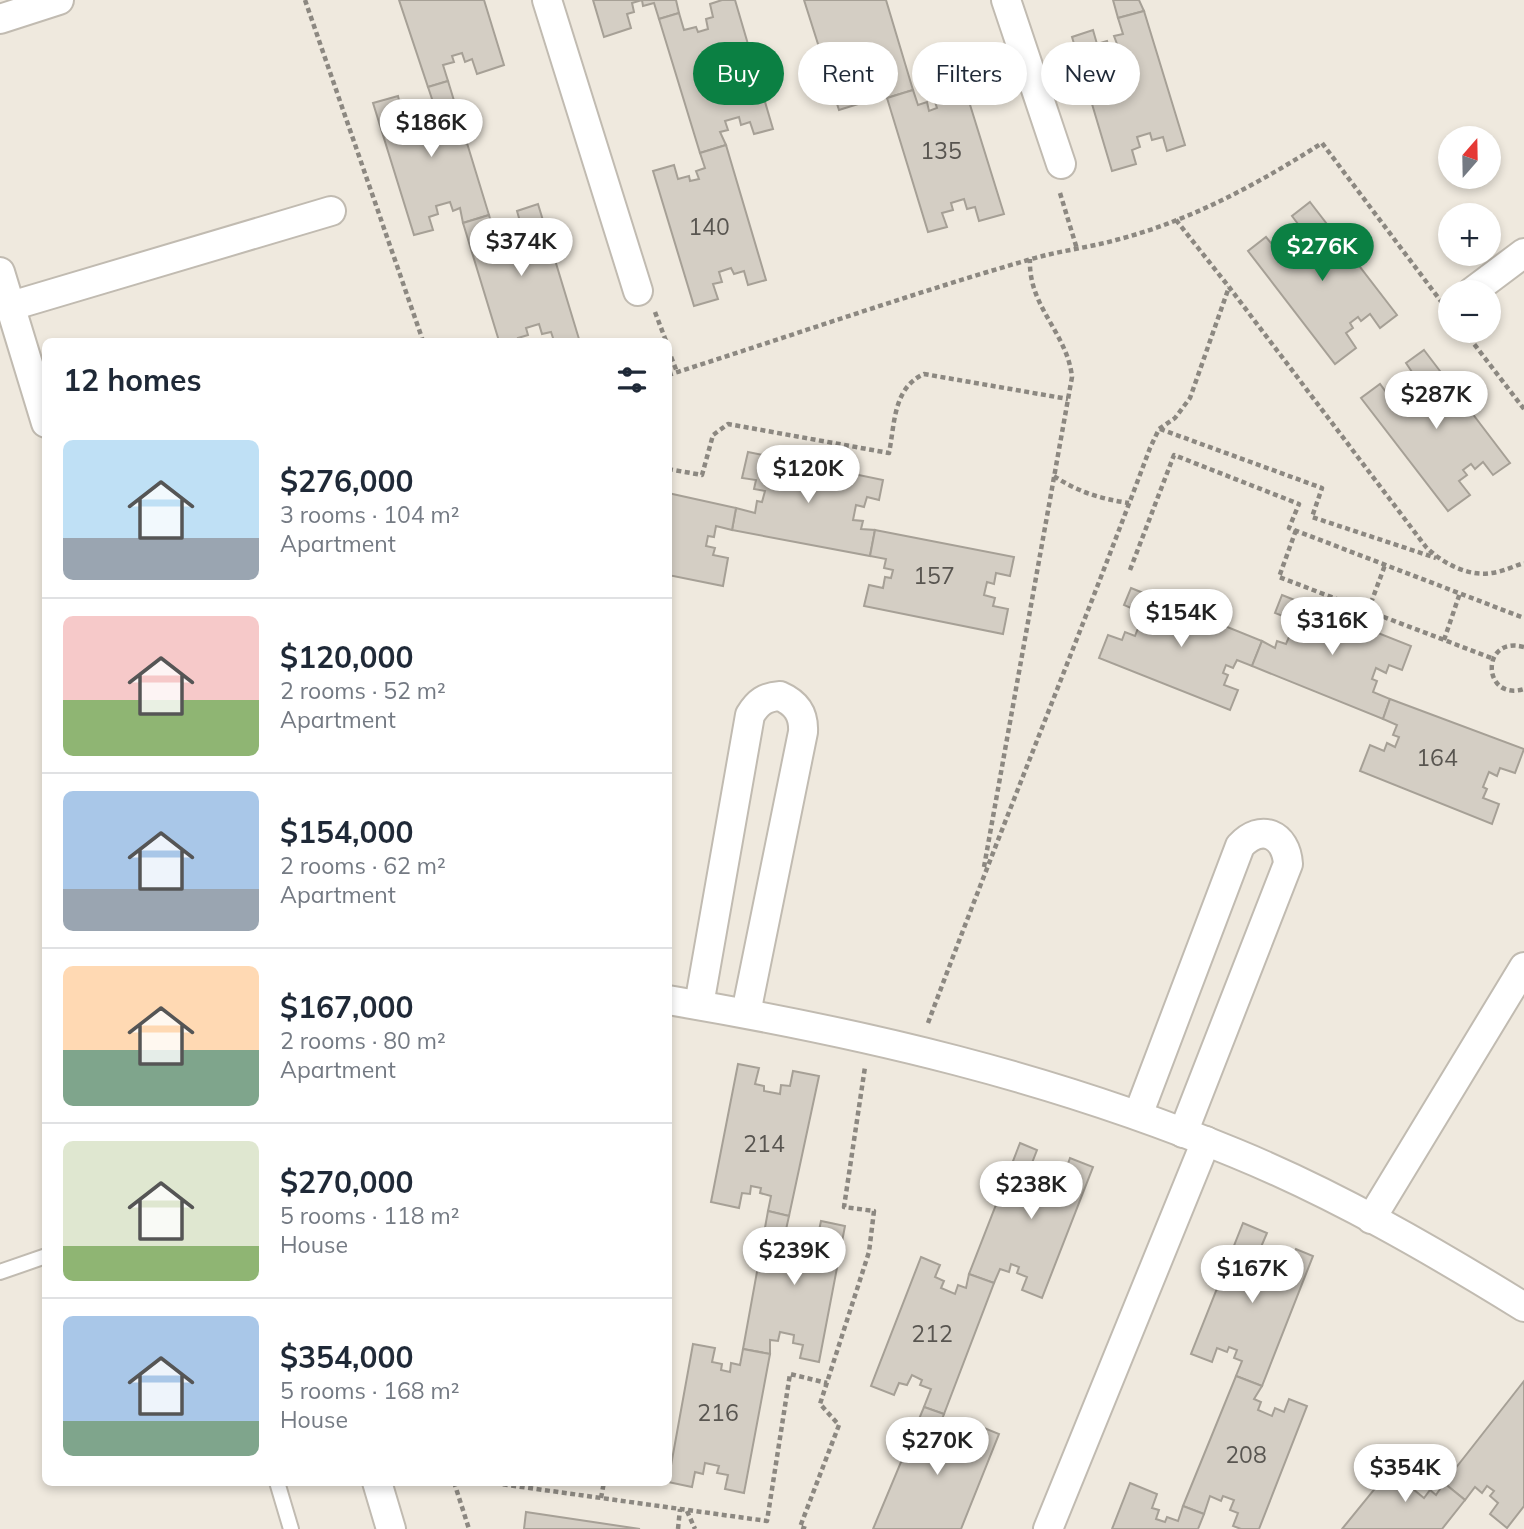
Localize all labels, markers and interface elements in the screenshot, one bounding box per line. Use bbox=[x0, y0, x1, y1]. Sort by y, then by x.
chip: Buy bbox=[693, 42, 784, 105]
chip: Rent bbox=[798, 42, 898, 105]
chip: Filters bbox=[912, 42, 1027, 105]
chip: New bbox=[1041, 42, 1140, 105]
pin: $186K bbox=[382, 100, 480, 159]
text: $186K bbox=[396, 107, 466, 136]
north arrow bbox=[1438, 126, 1502, 189]
map controls bbox=[1438, 126, 1501, 343]
house number: 135 bbox=[920, 136, 962, 165]
button: + bbox=[1438, 203, 1501, 266]
house number: 140 bbox=[688, 212, 730, 241]
pin: $374K bbox=[472, 218, 570, 278]
pin: $276K bbox=[1273, 224, 1371, 283]
text: $374K bbox=[486, 226, 556, 255]
text: $276K bbox=[1287, 231, 1357, 260]
button: − bbox=[1438, 280, 1501, 343]
text: 12 homes bbox=[63, 361, 202, 399]
icon: filters bbox=[613, 361, 651, 399]
pin: $287K bbox=[1387, 372, 1485, 431]
text: $287K bbox=[1401, 379, 1471, 408]
pin: $120K bbox=[759, 446, 857, 505]
text: $120K bbox=[773, 453, 843, 482]
text: $276,000 bbox=[280, 462, 413, 500]
icon: home bbox=[119, 468, 203, 552]
text: 3 rooms · 104 m² bbox=[280, 500, 460, 529]
text: Apartment bbox=[280, 529, 396, 558]
house number: 157 bbox=[913, 561, 955, 590]
pin: $154K bbox=[1132, 590, 1230, 649]
text: $154K bbox=[1146, 597, 1216, 626]
pin: $316K bbox=[1283, 598, 1381, 657]
text: $316K bbox=[1297, 605, 1367, 634]
text: $120,000 bbox=[280, 638, 413, 676]
icon: home bbox=[119, 644, 203, 728]
text: 2 rooms · 52 m² bbox=[280, 676, 446, 705]
text: Apartment bbox=[280, 705, 396, 734]
house number: 164 bbox=[1416, 743, 1458, 772]
text: $154,000 bbox=[280, 813, 413, 851]
icon: home bbox=[119, 819, 203, 903]
text: 2 rooms · 62 m² bbox=[280, 851, 446, 880]
text: Apartment bbox=[280, 880, 396, 909]
text: $167,000 bbox=[280, 988, 413, 1026]
icon: home bbox=[119, 994, 203, 1078]
text: 2 rooms · 80 m² bbox=[280, 1026, 446, 1055]
text: Apartment bbox=[280, 1055, 396, 1084]
house number: 214 bbox=[743, 1129, 785, 1158]
pin: $238K bbox=[982, 1162, 1080, 1221]
text: $270,000 bbox=[280, 1163, 413, 1201]
icon: home bbox=[119, 1169, 203, 1253]
text: $238K bbox=[996, 1169, 1066, 1198]
text: 5 rooms · 118 m² bbox=[280, 1201, 460, 1230]
pin: $239K bbox=[745, 1228, 843, 1287]
text: House bbox=[280, 1230, 348, 1259]
text: $239K bbox=[759, 1235, 829, 1264]
pin: $167K bbox=[1203, 1246, 1301, 1305]
text: $167K bbox=[1217, 1253, 1287, 1282]
house number: 212 bbox=[911, 1319, 953, 1348]
text: $354,000 bbox=[280, 1338, 413, 1376]
icon: home bbox=[119, 1344, 203, 1428]
text: 5 rooms · 168 m² bbox=[280, 1376, 460, 1405]
house number: 216 bbox=[697, 1398, 739, 1427]
text: House bbox=[280, 1405, 348, 1434]
pin: $270K bbox=[888, 1418, 986, 1477]
text: $270K bbox=[902, 1425, 972, 1454]
house number: 208 bbox=[1225, 1440, 1267, 1469]
pin: $354K bbox=[1356, 1444, 1454, 1504]
text: $354K bbox=[1370, 1452, 1440, 1481]

